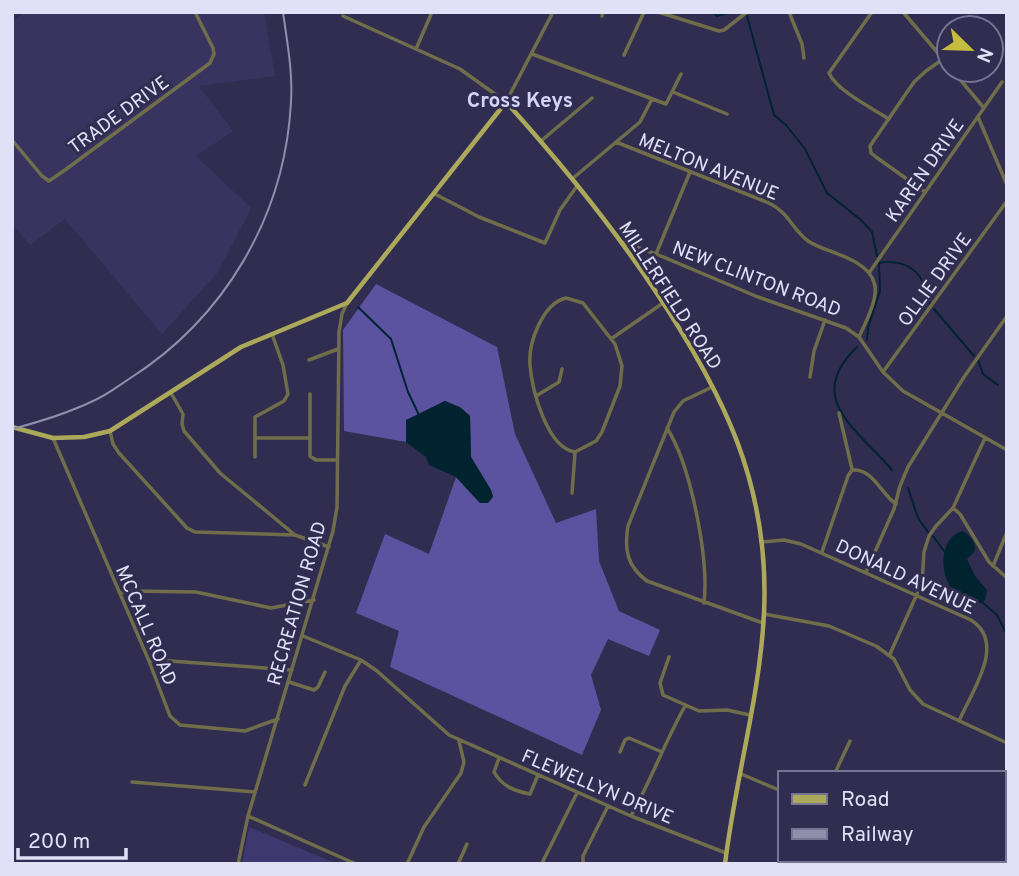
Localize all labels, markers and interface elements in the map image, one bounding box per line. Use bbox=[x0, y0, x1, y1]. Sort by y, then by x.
north arrow bbox=[935, 14, 1005, 84]
text: N bbox=[970, 44, 998, 66]
street label: TRADE DRIVE bbox=[64, 71, 174, 160]
district label: Cross Keys bbox=[467, 88, 573, 115]
street label: KAREN DRIVE bbox=[881, 115, 970, 228]
street label: MELTON AVENUE bbox=[635, 129, 782, 207]
street label: MILLERFIELD ROAD bbox=[612, 217, 726, 375]
street label: OLLIE DRIVE bbox=[893, 228, 978, 332]
street label: NEW CLINTON ROAD bbox=[668, 237, 844, 323]
street label: RECREATION ROAD bbox=[263, 519, 333, 688]
street label: DONALD AVENUE bbox=[831, 535, 979, 621]
street label: MCCALL ROAD bbox=[109, 562, 181, 690]
street label: FLEWELLYN DRIVE bbox=[517, 745, 677, 831]
legend bbox=[778, 771, 1005, 862]
text: Road bbox=[841, 787, 890, 814]
scale bar bbox=[18, 816, 126, 860]
text: Railway bbox=[841, 822, 914, 849]
text: 200 m bbox=[28, 829, 90, 856]

